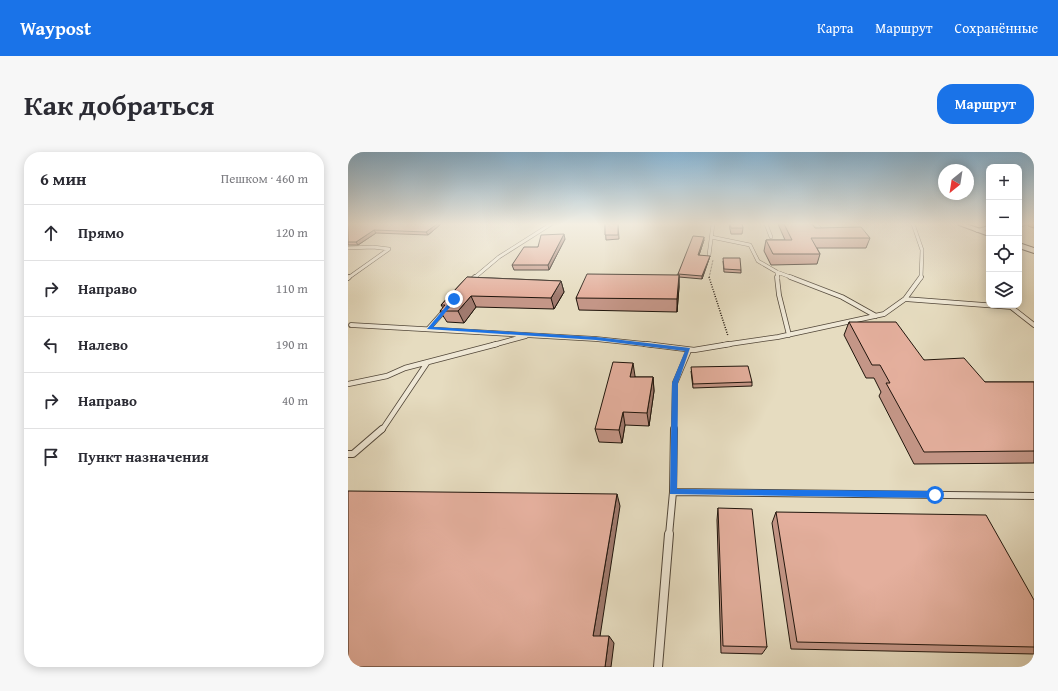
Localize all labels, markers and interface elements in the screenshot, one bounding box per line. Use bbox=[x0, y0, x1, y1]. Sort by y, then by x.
text: Waypost bbox=[20, 14, 91, 42]
text: Карта bbox=[817, 18, 853, 38]
text: Маршрут bbox=[875, 18, 933, 38]
text: Сохранённые bbox=[955, 18, 1038, 38]
text: Как добраться bbox=[24, 84, 214, 125]
button: Маршрут bbox=[937, 84, 1034, 124]
north arrow bbox=[938, 164, 974, 200]
map controls bbox=[986, 164, 1022, 308]
button: + bbox=[986, 164, 1022, 200]
text: 6 мин bbox=[40, 166, 86, 191]
text: Пешком · 460 m bbox=[221, 169, 308, 188]
button: − bbox=[986, 200, 1022, 236]
icon: ahead bbox=[40, 222, 62, 244]
text: Прямо bbox=[78, 222, 124, 243]
text: 120 m bbox=[276, 223, 308, 242]
button: locate bbox=[986, 236, 1022, 272]
button: layers bbox=[986, 272, 1022, 308]
icon: right bbox=[40, 278, 62, 300]
text: Направо bbox=[78, 278, 137, 299]
text: 110 m bbox=[276, 279, 308, 298]
route end bbox=[445, 290, 463, 308]
icon: left bbox=[40, 334, 62, 356]
text: Налево bbox=[78, 334, 128, 355]
text: 190 m bbox=[276, 335, 308, 354]
icon: right bbox=[40, 390, 62, 412]
text: Направо bbox=[78, 390, 137, 411]
text: 40 m bbox=[282, 391, 308, 410]
icon: arrive bbox=[40, 446, 62, 468]
text: Пункт назначения bbox=[78, 446, 209, 467]
route start bbox=[926, 486, 944, 504]

